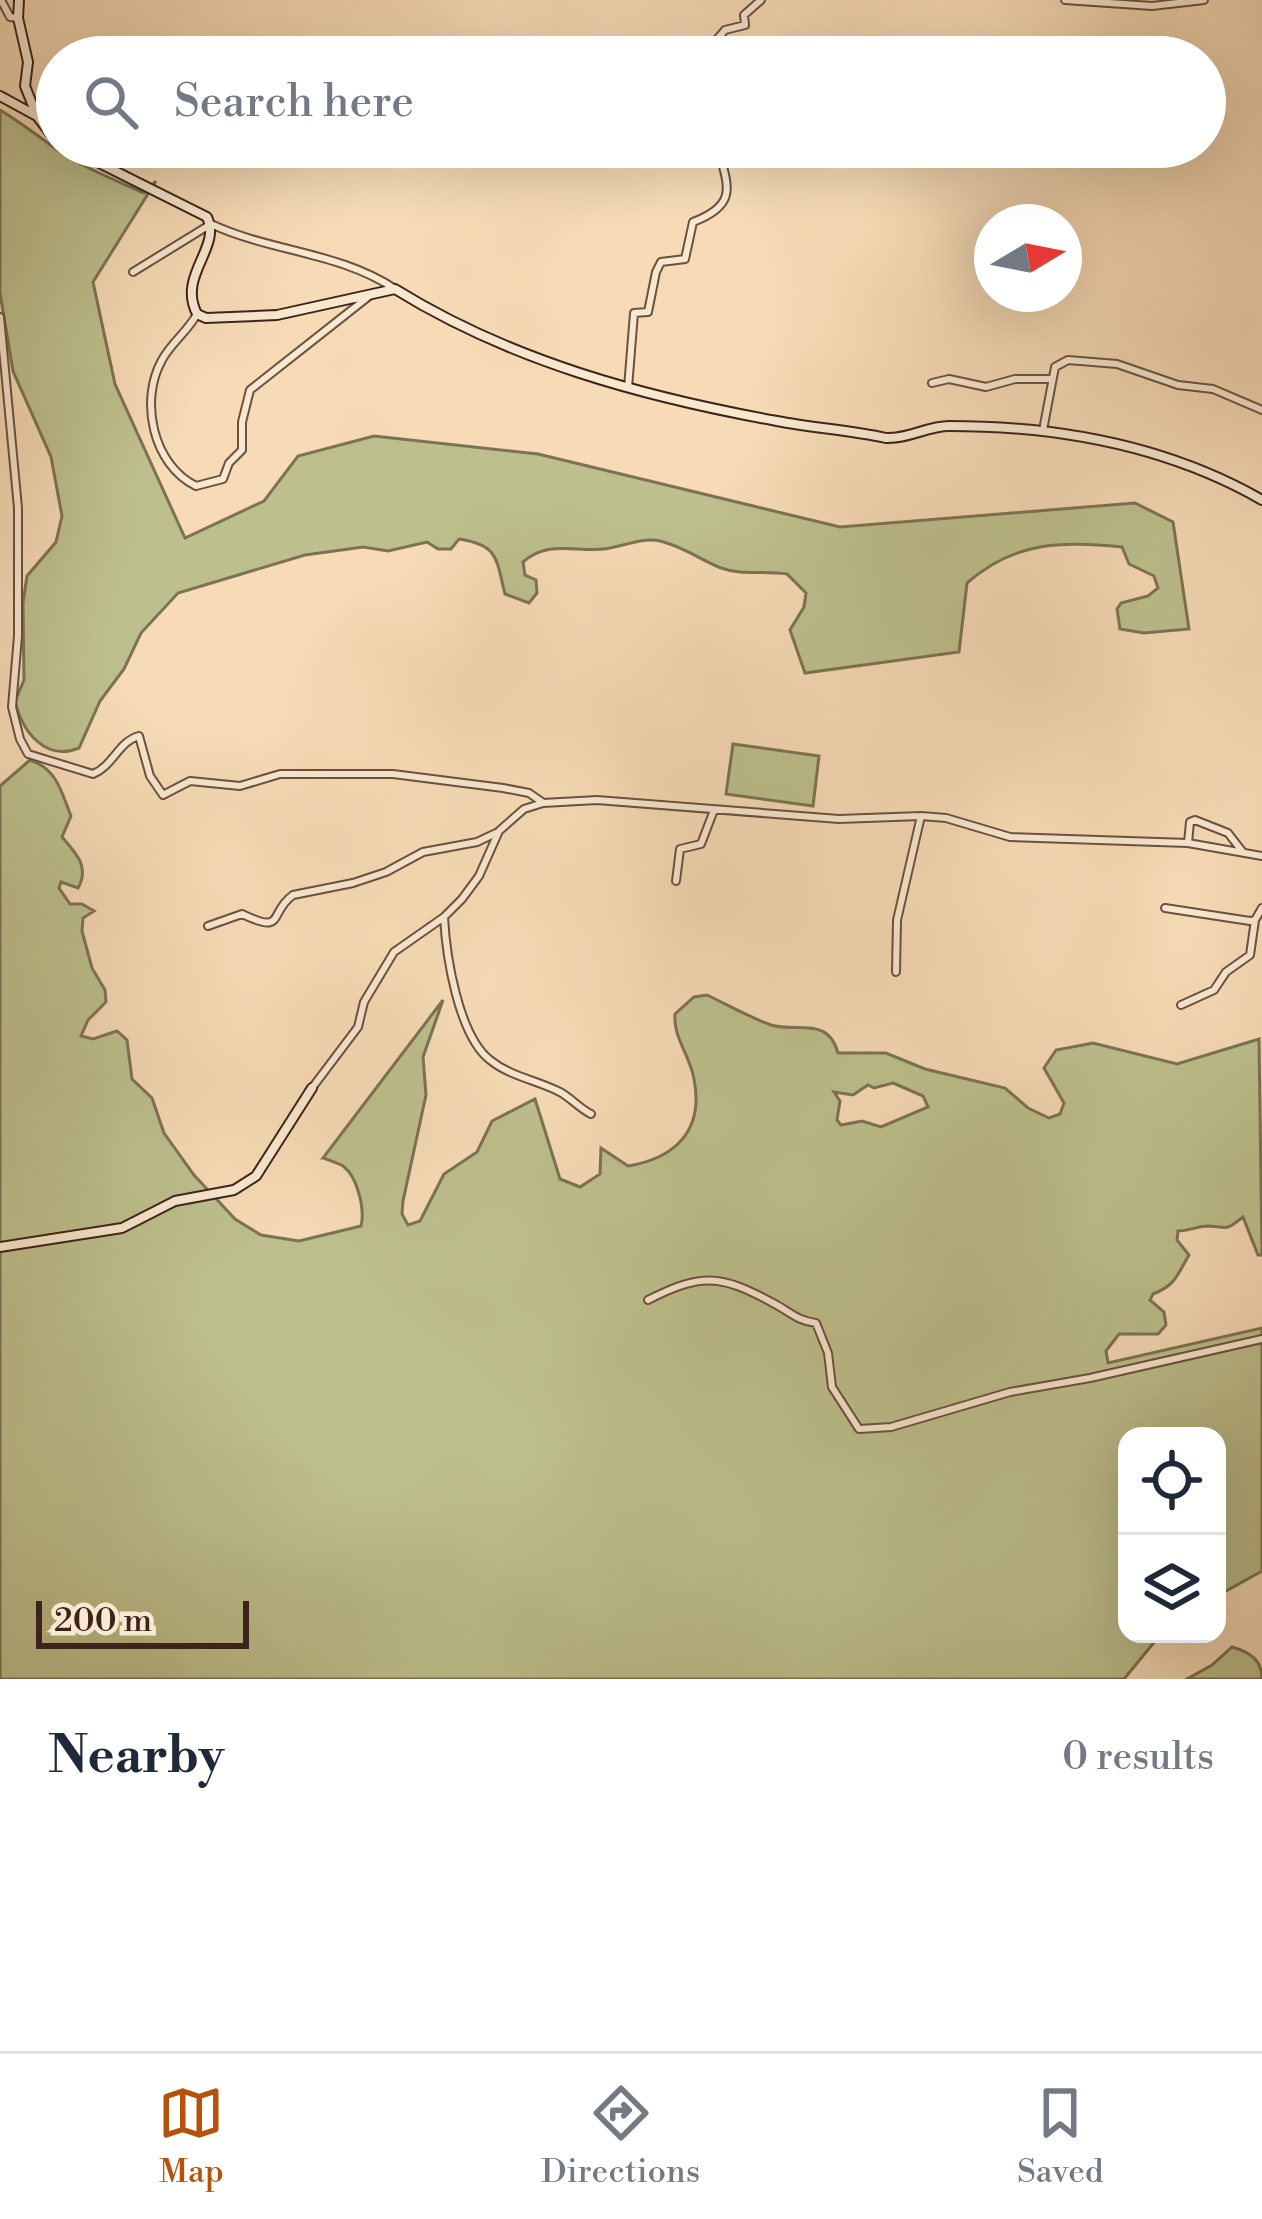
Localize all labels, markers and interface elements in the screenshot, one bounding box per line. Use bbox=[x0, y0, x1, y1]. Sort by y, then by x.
search box bbox=[36, 36, 1226, 168]
icon: search bbox=[78, 69, 144, 135]
text: Search here bbox=[174, 74, 414, 131]
north arrow bbox=[974, 204, 1082, 312]
map controls bbox=[1118, 1427, 1226, 1643]
button: locate bbox=[1118, 1427, 1226, 1535]
button: layers bbox=[1118, 1535, 1226, 1643]
scale bar bbox=[36, 1595, 249, 1648]
text: 200 m bbox=[54, 1601, 152, 1642]
text: Nearby bbox=[48, 1725, 224, 1789]
text: 0 results bbox=[1062, 1733, 1214, 1782]
tab: Map bbox=[158, 2080, 224, 2193]
tab: Directions bbox=[541, 2080, 700, 2193]
tab: Saved bbox=[1017, 2080, 1104, 2193]

